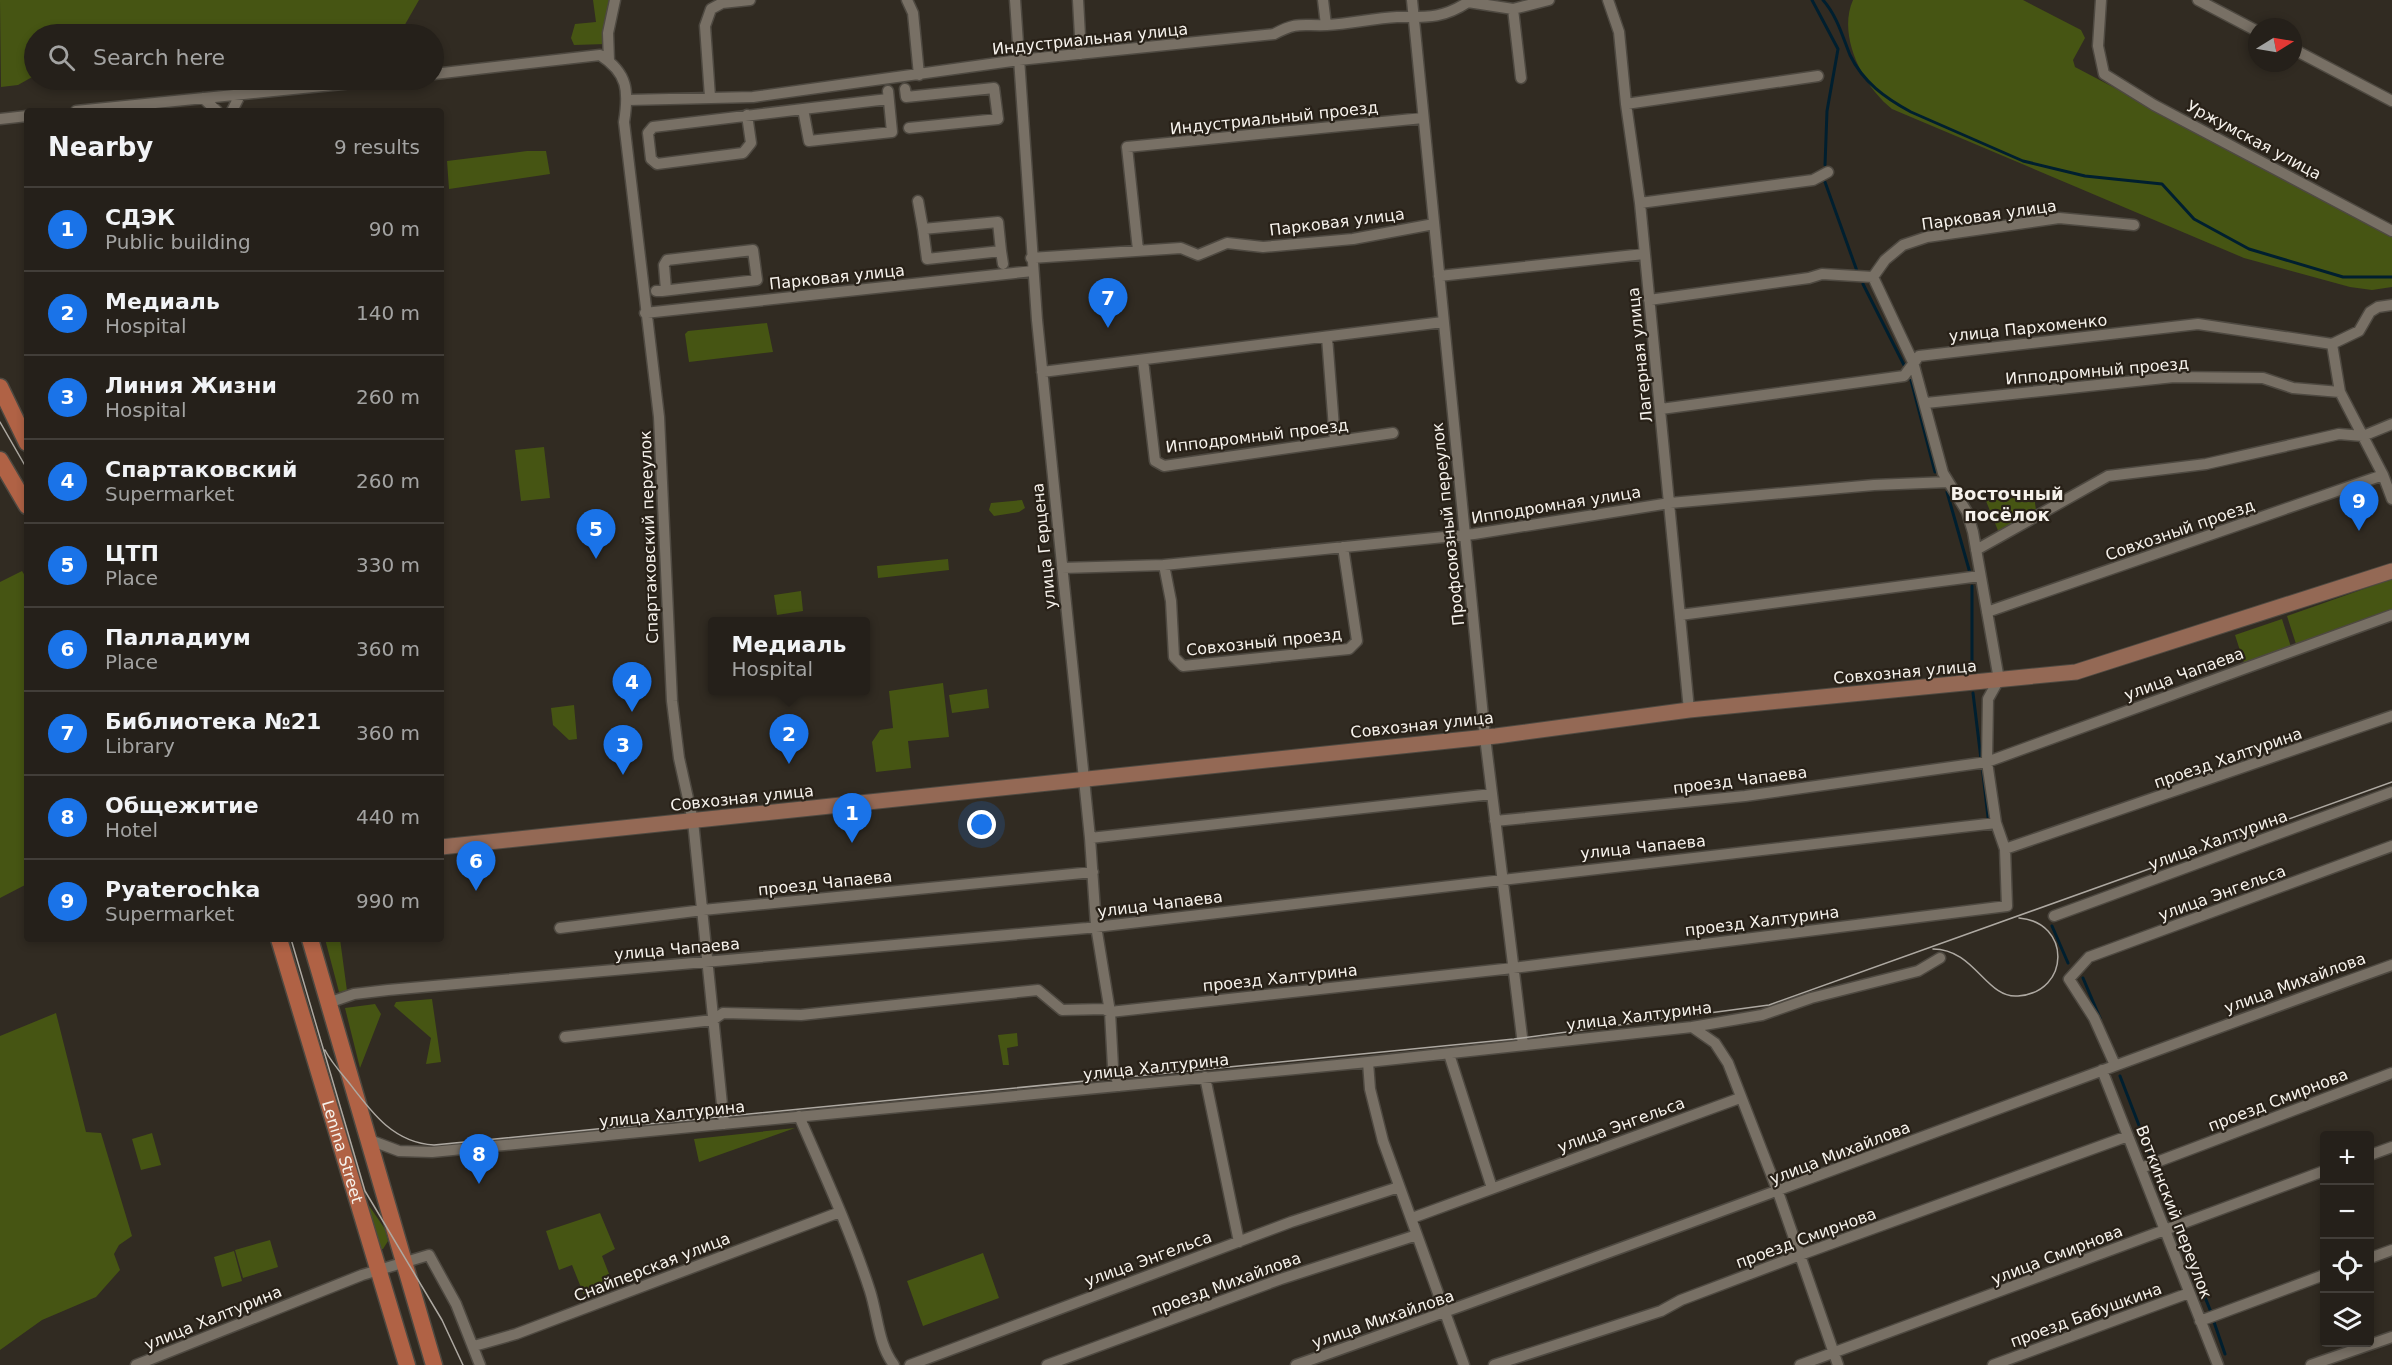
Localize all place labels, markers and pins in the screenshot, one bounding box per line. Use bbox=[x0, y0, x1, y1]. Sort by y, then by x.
pin: 7 bbox=[1088, 278, 1128, 328]
pin: 9 bbox=[2340, 482, 2378, 531]
pin: 5 bbox=[576, 510, 616, 559]
pin: 4 bbox=[612, 662, 652, 712]
pin: 2 bbox=[770, 714, 808, 764]
pin: 3 bbox=[604, 726, 642, 775]
pin: 1 bbox=[832, 794, 872, 843]
pin: 6 bbox=[456, 842, 496, 891]
pin: 8 bbox=[460, 1134, 498, 1184]

